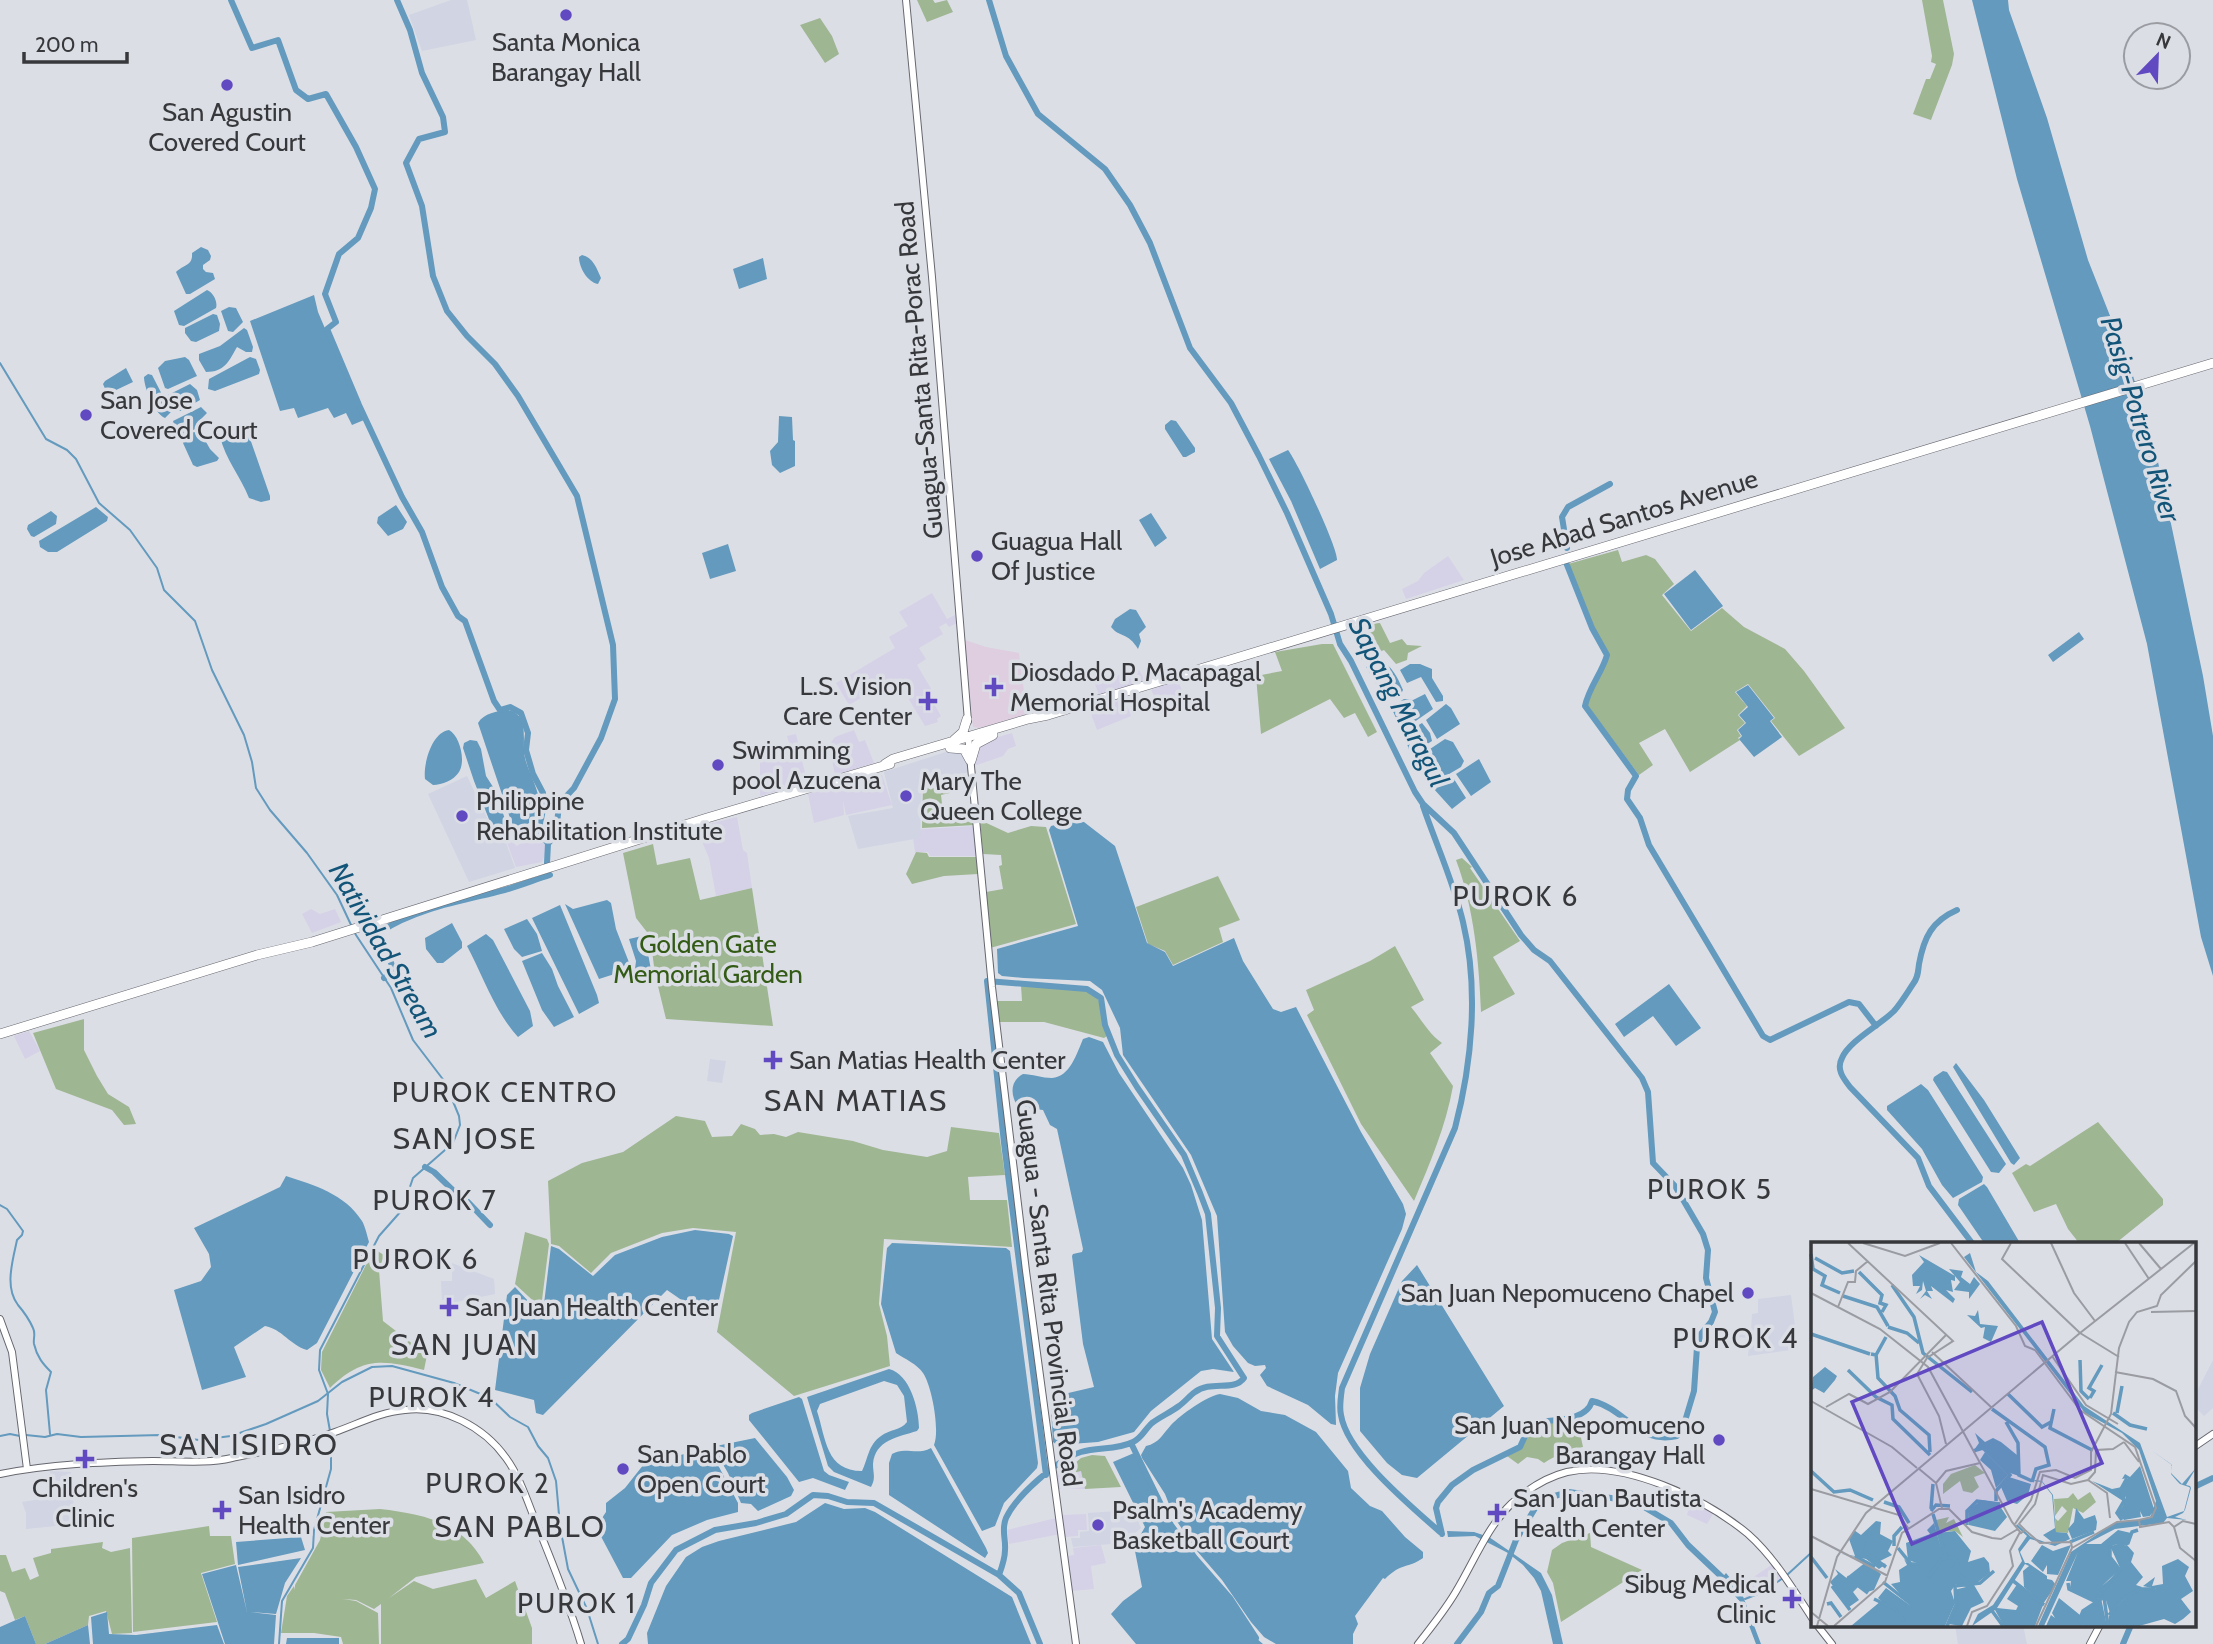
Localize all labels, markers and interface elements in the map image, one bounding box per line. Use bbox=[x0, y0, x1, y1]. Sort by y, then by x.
marker: Santa Monica Barangay Hall bbox=[558, 7, 574, 23]
scale bar bbox=[24, 21, 128, 65]
north arrow bbox=[2122, 21, 2192, 91]
place label: Santa Monica Barangay Hall bbox=[491, 26, 641, 88]
text: N bbox=[2153, 28, 2174, 54]
text: 200 m bbox=[35, 32, 98, 57]
marker: San Agustin Covered Court bbox=[219, 77, 235, 93]
place label: San Agustin Covered Court bbox=[148, 96, 306, 158]
street label: Guagua-Santa Rita-Porac Road bbox=[888, 200, 950, 540]
water label: Pasig-Potrero River bbox=[2094, 312, 2189, 527]
place label: San Jose Covered Court bbox=[100, 384, 258, 446]
marker: San Jose Covered Court bbox=[78, 407, 94, 423]
street label: Jose Abad Santos Avenue bbox=[1486, 462, 1761, 574]
place label: Guagua Hall Of Justice bbox=[991, 525, 1122, 587]
marker: Guagua Hall Of Justice bbox=[969, 548, 985, 564]
water label: Sapang Maragul bbox=[1342, 612, 1456, 793]
place label: Diosdado P. Macapagal Memorial Hospital bbox=[1010, 656, 1261, 718]
place label: L.S. Vision Care Center bbox=[783, 670, 913, 732]
marker: Diosdado P. Macapagal Memorial Hospital bbox=[984, 677, 1004, 697]
marker: L.S. Vision Care Center bbox=[918, 691, 938, 711]
place label: Swimming pool Azucena bbox=[732, 734, 881, 796]
marker: Swimming pool Azucena bbox=[710, 757, 726, 773]
place label: Mary The Queen College bbox=[920, 765, 1082, 827]
place label: Philippine Rehabilitation Institute bbox=[476, 785, 723, 847]
marker: Mary The Queen College bbox=[898, 788, 914, 804]
marker: Philippine Rehabilitation Institute bbox=[454, 808, 470, 824]
water label: Natividad Stream bbox=[322, 856, 450, 1044]
district label: PUROK 6 bbox=[1453, 879, 1579, 913]
park label: Golden Gate Memorial Garden bbox=[613, 928, 803, 990]
place label: San Matias Health Center bbox=[789, 1044, 1066, 1076]
marker: San Matias Health Center bbox=[763, 1050, 783, 1070]
district label: PUROK CENTRO bbox=[392, 1075, 618, 1109]
district label: SAN MATIAS bbox=[764, 1082, 948, 1119]
street label: Guagua - Santa Rita Provincial Road bbox=[1009, 1098, 1089, 1488]
district label: SAN JOSE bbox=[393, 1120, 537, 1157]
district label: PUROK 5 bbox=[1647, 1172, 1773, 1206]
district label: PUROK 7 bbox=[373, 1183, 497, 1217]
district label: PUROK 6 bbox=[353, 1242, 479, 1276]
inset map bbox=[1811, 1242, 2196, 1626]
place label: San Juan Nepomuceno Chapel bbox=[1401, 1277, 1734, 1309]
marker: San Juan Nepomuceno Chapel bbox=[1740, 1285, 1756, 1301]
place label: San Juan Health Center bbox=[465, 1291, 719, 1323]
marker: San Juan Health Center bbox=[439, 1297, 459, 1317]
district label: PUROK 4 bbox=[1672, 1321, 1800, 1355]
district label: SAN JUAN bbox=[391, 1326, 539, 1363]
district label: PUROK 4 bbox=[368, 1380, 496, 1414]
place label: San Juan Nepomuceno Barangay Hall bbox=[1454, 1409, 1705, 1471]
district label: SAN ISIDRO bbox=[159, 1426, 339, 1463]
marker: San Juan Nepomuceno Barangay Hall bbox=[1711, 1432, 1727, 1448]
place label: San Pablo Open Court bbox=[637, 1438, 766, 1500]
marker: Children's Clinic bbox=[75, 1449, 95, 1469]
marker: San Pablo Open Court bbox=[615, 1461, 631, 1477]
district label: PUROK 2 bbox=[425, 1466, 551, 1500]
place label: Children's Clinic bbox=[32, 1472, 138, 1534]
place label: San Isidro Health Center bbox=[238, 1479, 391, 1541]
place label: San Juan Bautista Health Center bbox=[1513, 1482, 1702, 1544]
place label: Psalm's Academy Basketball Court bbox=[1112, 1494, 1302, 1556]
marker: San Isidro Health Center bbox=[212, 1500, 232, 1520]
marker: San Juan Bautista Health Center bbox=[1487, 1503, 1507, 1523]
district label: SAN PABLO bbox=[434, 1508, 606, 1545]
marker: Psalm's Academy Basketball Court bbox=[1090, 1517, 1106, 1533]
place label: Sibug Medical Clinic bbox=[1624, 1568, 1776, 1630]
district label: PUROK 1 bbox=[517, 1586, 637, 1620]
marker: Sibug Medical Clinic bbox=[1782, 1589, 1802, 1609]

